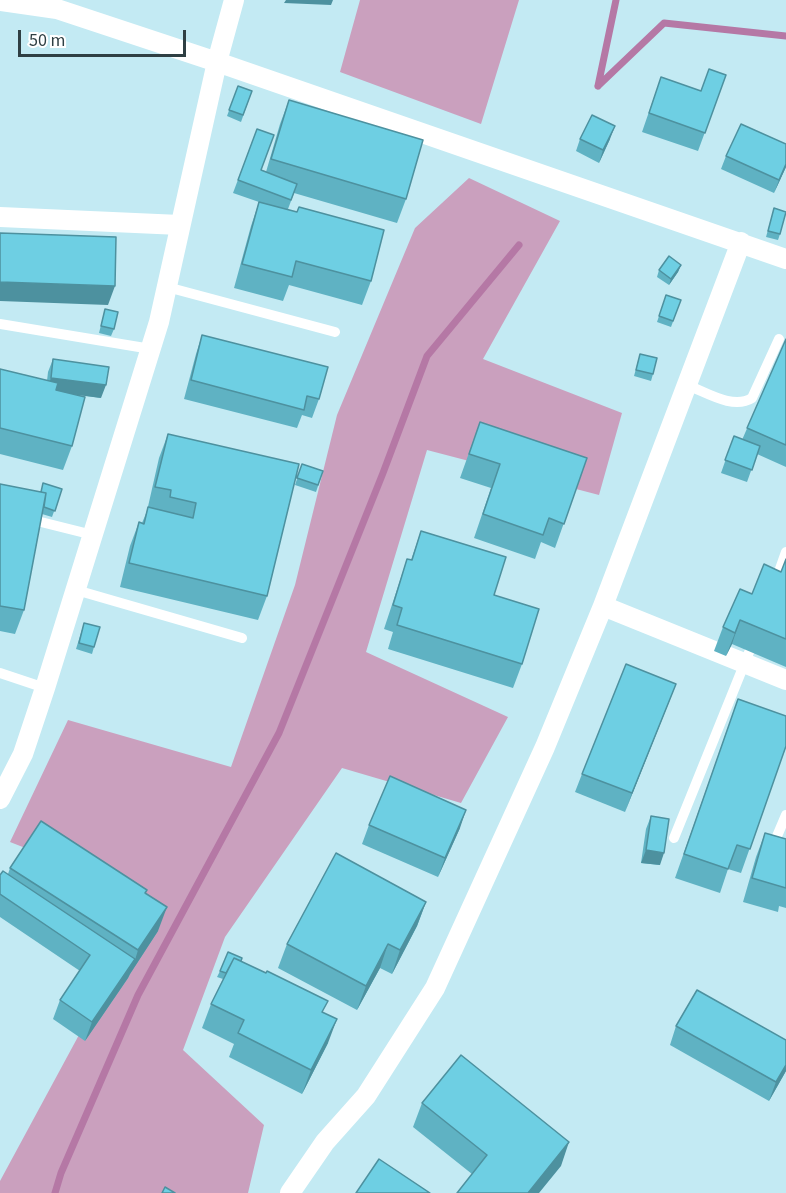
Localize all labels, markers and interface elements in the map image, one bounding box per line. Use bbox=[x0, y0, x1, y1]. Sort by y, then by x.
scale bar bbox=[21, 18, 189, 56]
text: 50 m bbox=[29, 28, 65, 53]

